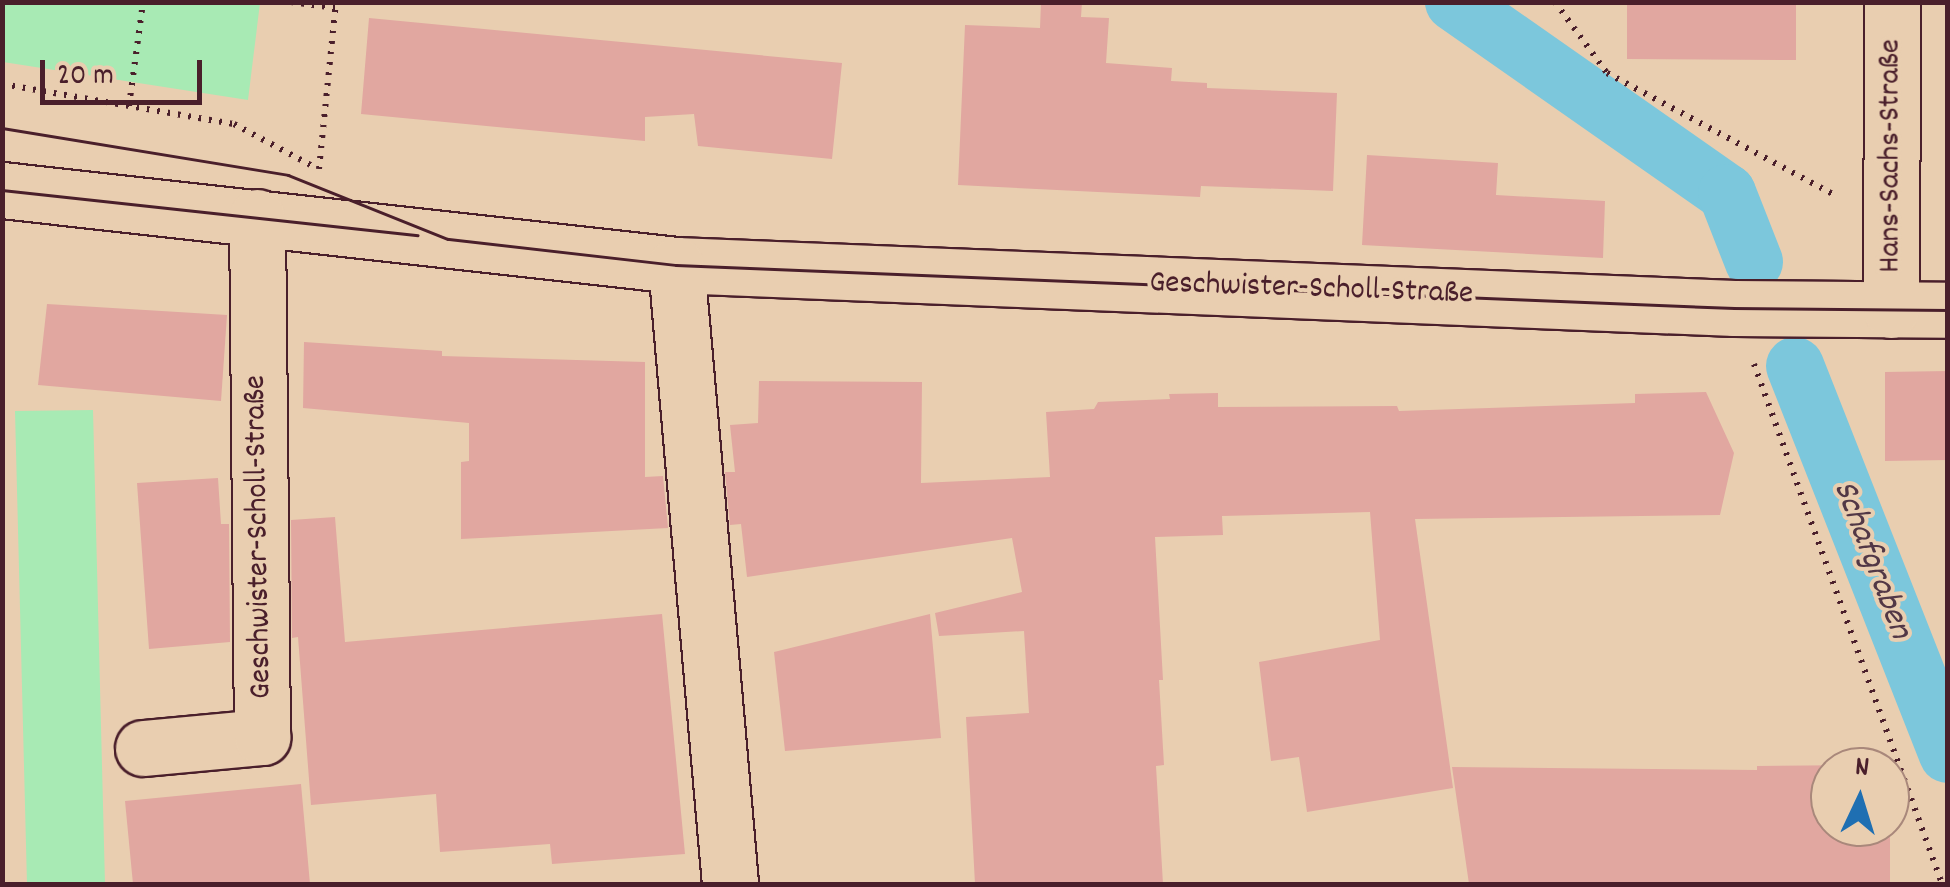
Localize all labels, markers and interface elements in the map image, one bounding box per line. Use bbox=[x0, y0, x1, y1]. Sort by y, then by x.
street label: Hans-Sachs-Straße bbox=[1873, 39, 1911, 273]
scale bar bbox=[45, 40, 208, 102]
text: 20 m bbox=[57, 56, 114, 99]
street label: Geschwister-Scholl-Straße bbox=[1148, 265, 1474, 315]
street label: Geschwister-Scholl-Straße bbox=[238, 375, 282, 699]
water label: Schafgraben bbox=[1822, 475, 1920, 645]
north arrow bbox=[1810, 747, 1910, 847]
text: N bbox=[1854, 749, 1870, 790]

